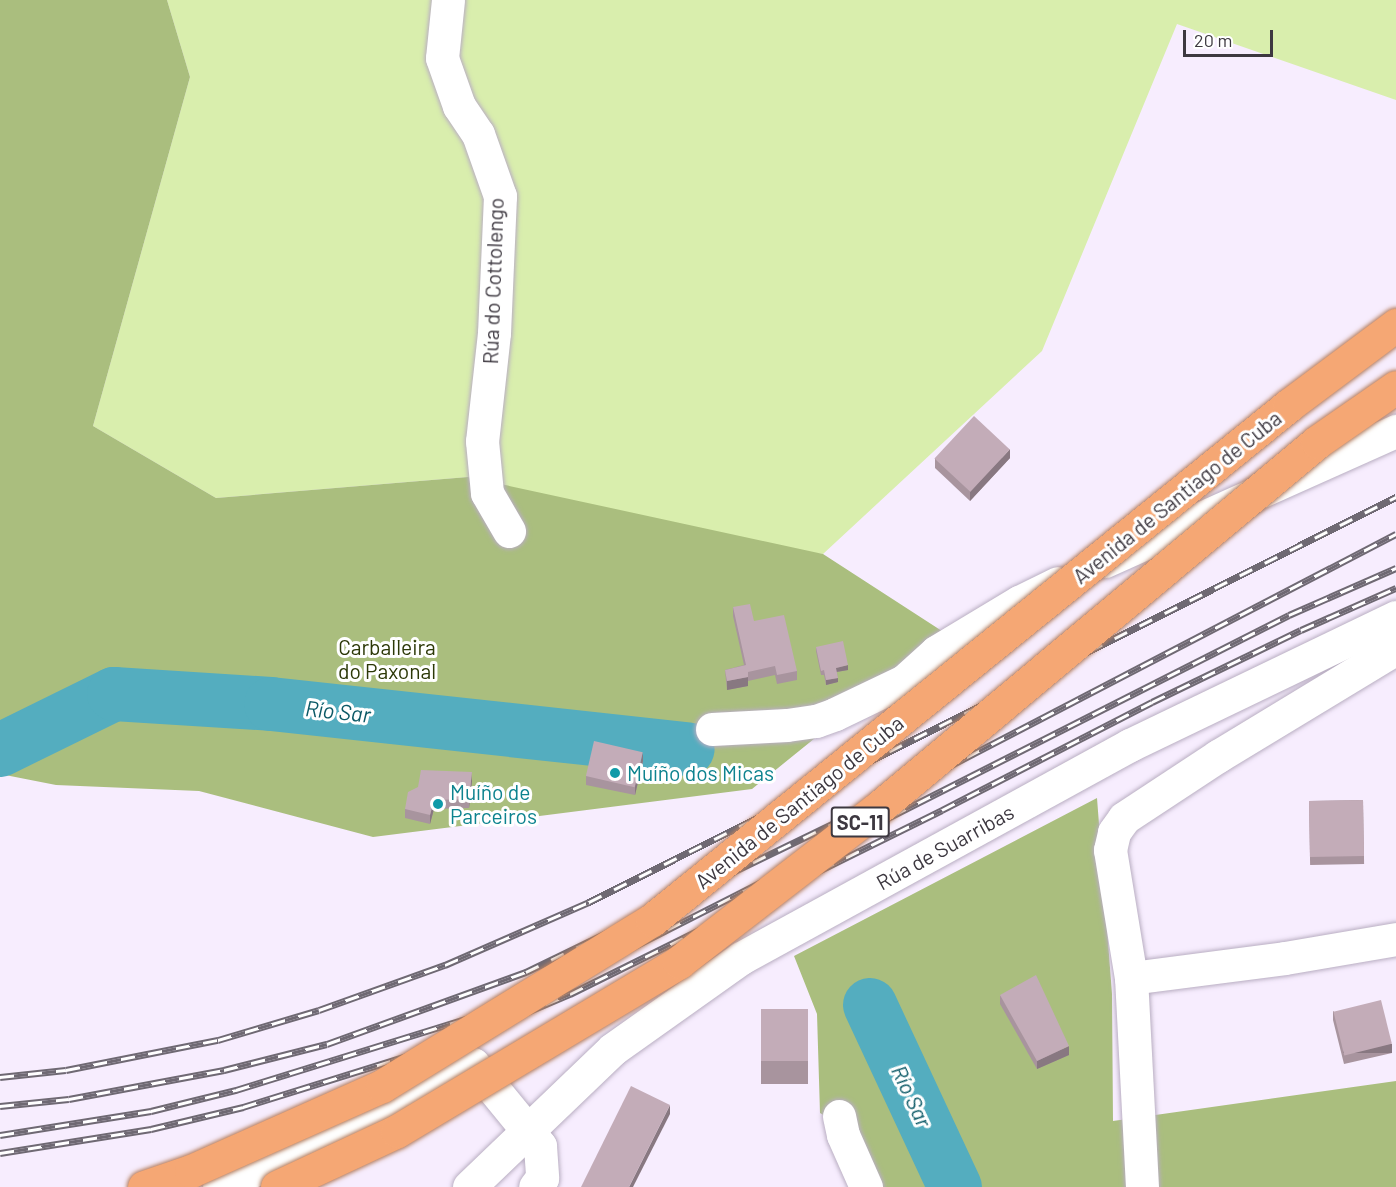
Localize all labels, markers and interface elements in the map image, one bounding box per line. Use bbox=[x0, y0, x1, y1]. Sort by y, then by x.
scale bar bbox=[1186, 18, 1276, 56]
text: 20 m bbox=[1194, 29, 1232, 51]
street label: Rúa do Cottolengo bbox=[477, 197, 509, 365]
street label: Avenida de Santiago de Cuba bbox=[1068, 405, 1286, 589]
park label: Carballeira do Paxonal bbox=[338, 634, 436, 684]
water label: Río Sar bbox=[304, 694, 372, 728]
street label: Avenida de Santiago de Cuba bbox=[690, 710, 908, 894]
place label: Muíño dos Micas bbox=[627, 760, 774, 786]
marker: Muíño dos Micas bbox=[608, 766, 622, 780]
place label: Muíño de Parceiros bbox=[450, 779, 537, 829]
marker: Muíño de Parceiros bbox=[431, 797, 445, 811]
street label: Rúa de Suarribas bbox=[872, 799, 1018, 895]
road number: SC-11 bbox=[830, 805, 890, 839]
water label: Río Sar bbox=[886, 1061, 938, 1131]

